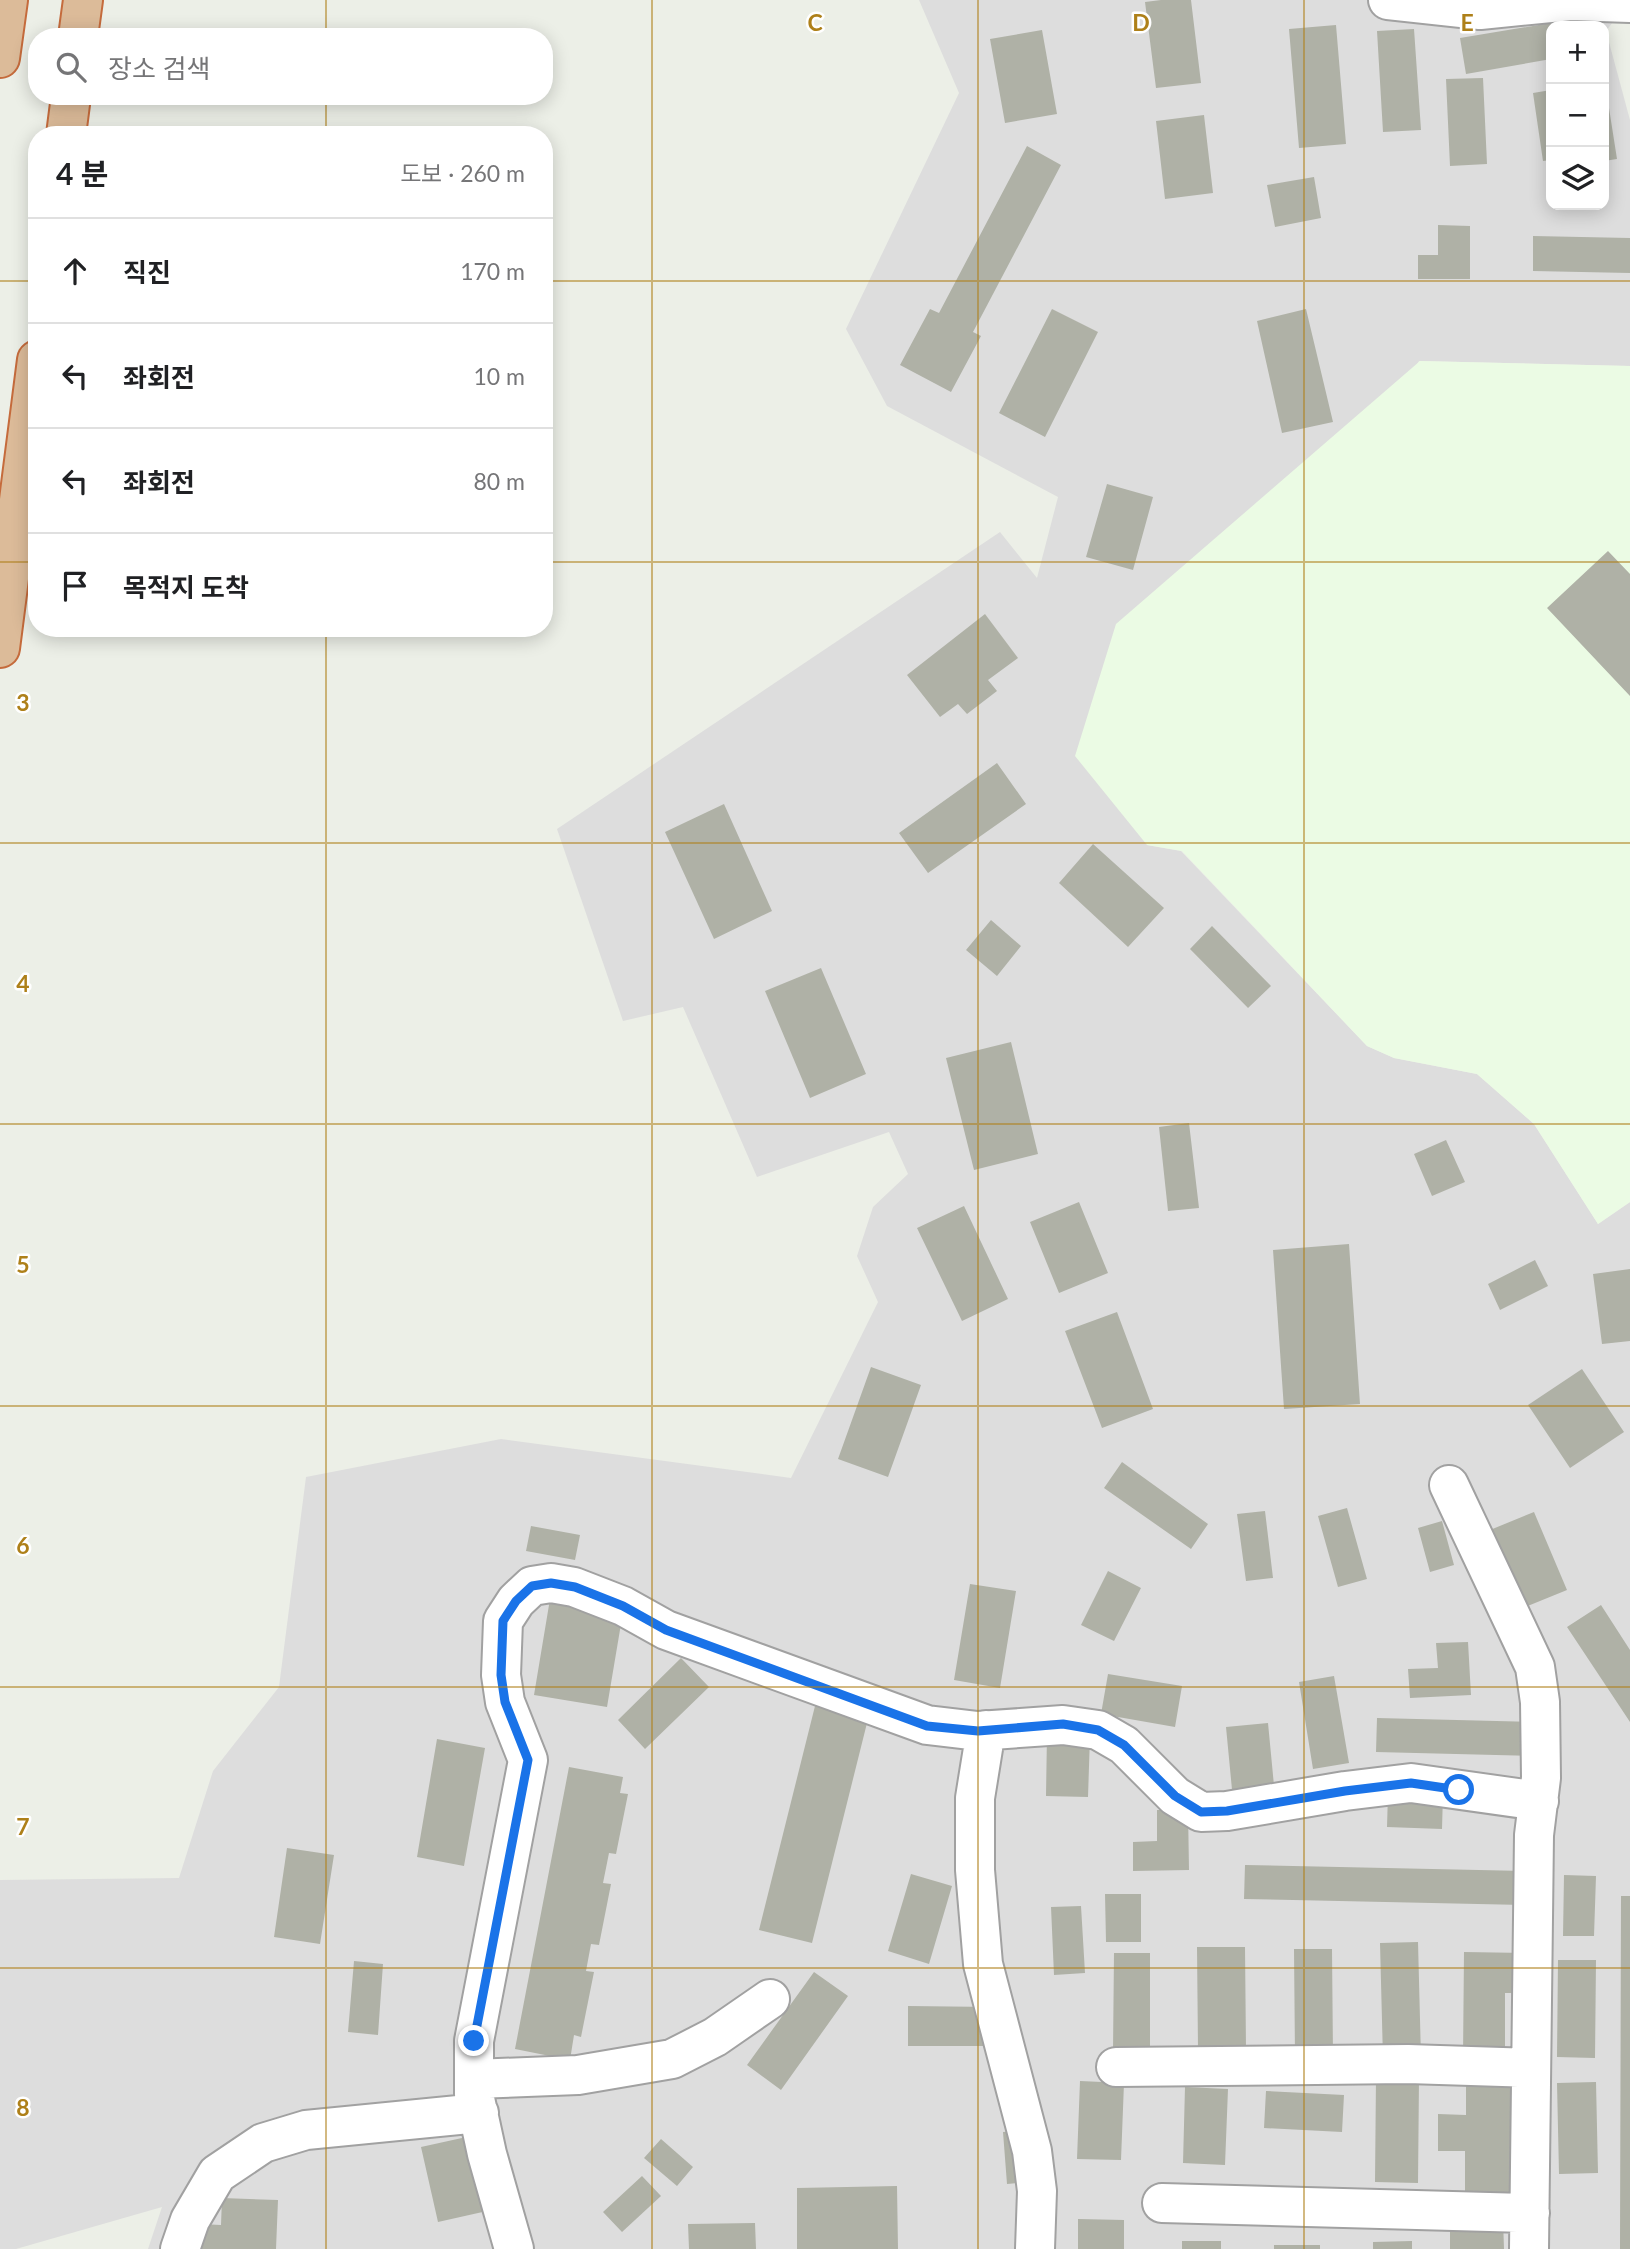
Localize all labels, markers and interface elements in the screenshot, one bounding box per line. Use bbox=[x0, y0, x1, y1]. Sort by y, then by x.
text: C bbox=[807, 8, 823, 36]
text: D bbox=[1132, 8, 1150, 36]
text: E bbox=[1460, 8, 1474, 36]
map controls bbox=[1546, 21, 1609, 210]
button: + bbox=[1546, 21, 1609, 84]
search box bbox=[28, 28, 553, 105]
icon: search bbox=[52, 48, 90, 86]
text: 장소 검색 bbox=[108, 52, 210, 84]
button: − bbox=[1546, 84, 1609, 147]
button: layers bbox=[1546, 147, 1609, 210]
text: 4 분 bbox=[56, 155, 108, 191]
text: 도보 · 260 m bbox=[400, 159, 525, 187]
icon: ahead bbox=[56, 252, 94, 290]
text: 직진 bbox=[123, 256, 171, 288]
text: 170 m bbox=[460, 257, 525, 285]
icon: left bbox=[56, 357, 94, 395]
text: 좌회전 bbox=[123, 361, 195, 393]
text: 10 m bbox=[474, 362, 525, 390]
icon: left bbox=[56, 462, 94, 500]
text: 좌회전 bbox=[123, 466, 195, 498]
text: 80 m bbox=[474, 467, 525, 495]
icon: arrive bbox=[56, 567, 94, 605]
text: 목적지 도착 bbox=[123, 571, 249, 603]
text: 3 bbox=[16, 688, 30, 716]
text: 4 bbox=[16, 969, 30, 997]
text: 5 bbox=[16, 1250, 30, 1278]
text: 6 bbox=[16, 1531, 30, 1559]
route start bbox=[1443, 1774, 1474, 1805]
text: 7 bbox=[16, 1812, 30, 1840]
route end bbox=[458, 2025, 489, 2056]
text: 8 bbox=[16, 2093, 30, 2121]

